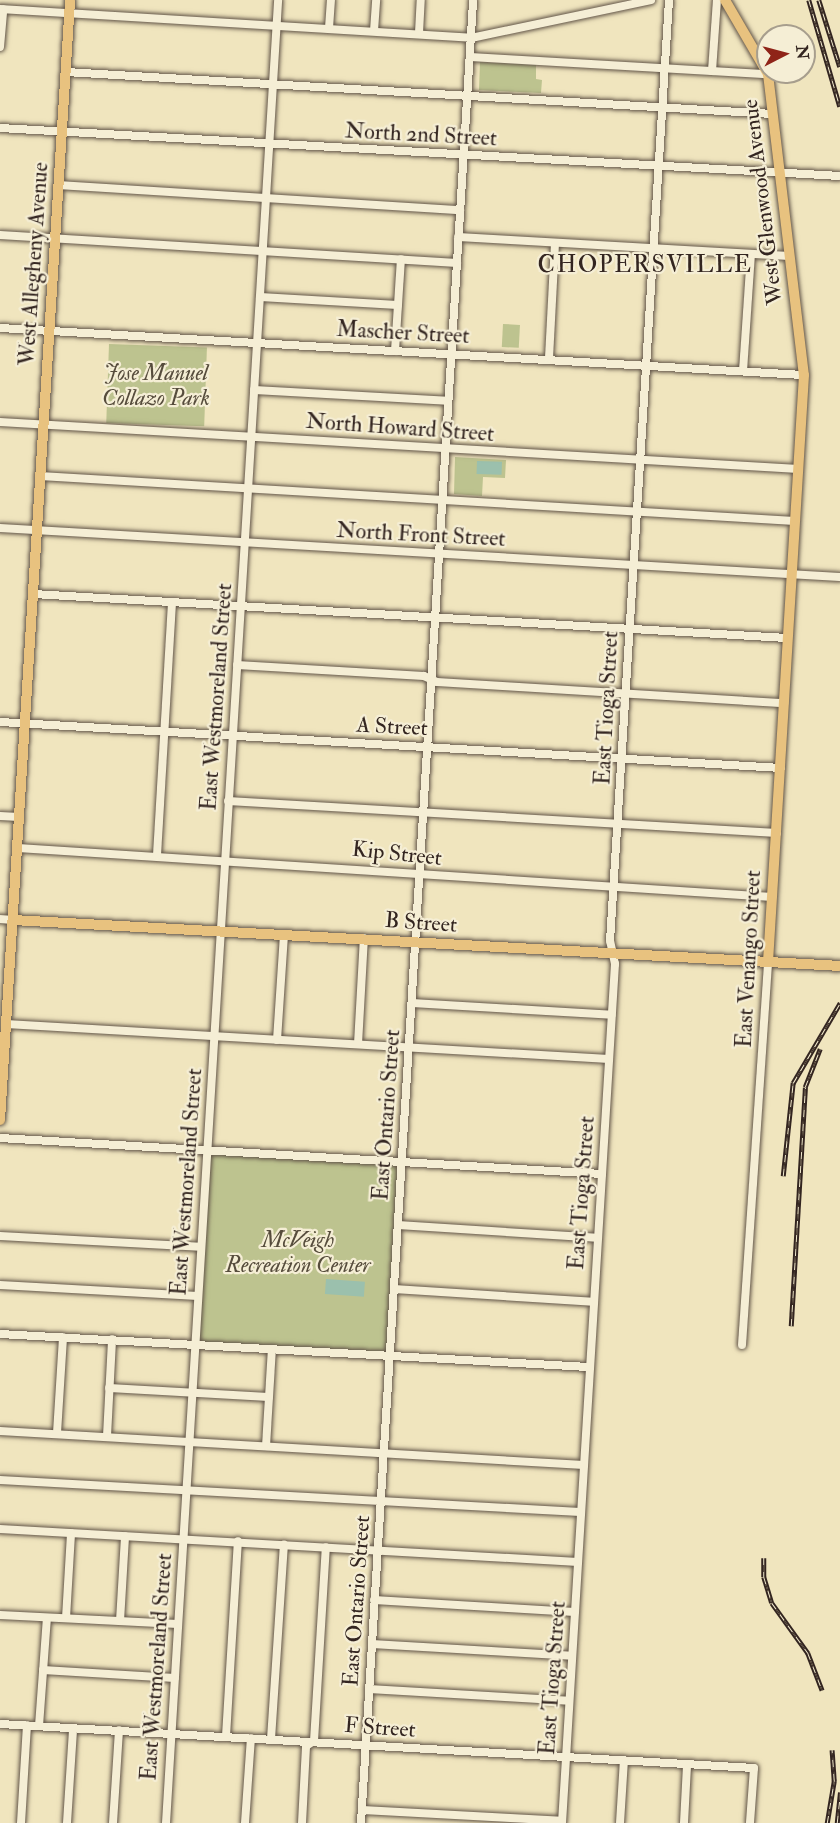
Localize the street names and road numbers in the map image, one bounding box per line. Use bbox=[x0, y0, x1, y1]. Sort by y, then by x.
street label: West Glenwood Avenue bbox=[737, 98, 789, 306]
street label: North 2nd Street bbox=[344, 118, 498, 152]
street label: West Allegheny Avenue bbox=[14, 161, 54, 367]
street label: Mascher Street bbox=[336, 316, 470, 350]
street label: North Howard Street bbox=[305, 408, 495, 448]
street label: North Front Street bbox=[336, 517, 506, 553]
street label: East Westmoreland Street bbox=[196, 582, 238, 812]
street label: East Tioga Street bbox=[590, 630, 624, 786]
street label: A Street bbox=[356, 712, 428, 742]
street label: Kip Street bbox=[351, 836, 443, 872]
street label: East Venango Street bbox=[731, 869, 767, 1049]
street label: B Street bbox=[384, 907, 458, 939]
street label: East Ontario Street bbox=[368, 1028, 406, 1202]
street label: East Westmoreland Street bbox=[166, 1067, 208, 1297]
street label: East Tioga Street bbox=[563, 1115, 601, 1271]
street label: East Ontario Street bbox=[338, 1514, 376, 1688]
street label: East Westmoreland Street bbox=[136, 1552, 178, 1782]
street label: East Tioga Street bbox=[534, 1600, 572, 1756]
street label: F Street bbox=[343, 1712, 417, 1744]

